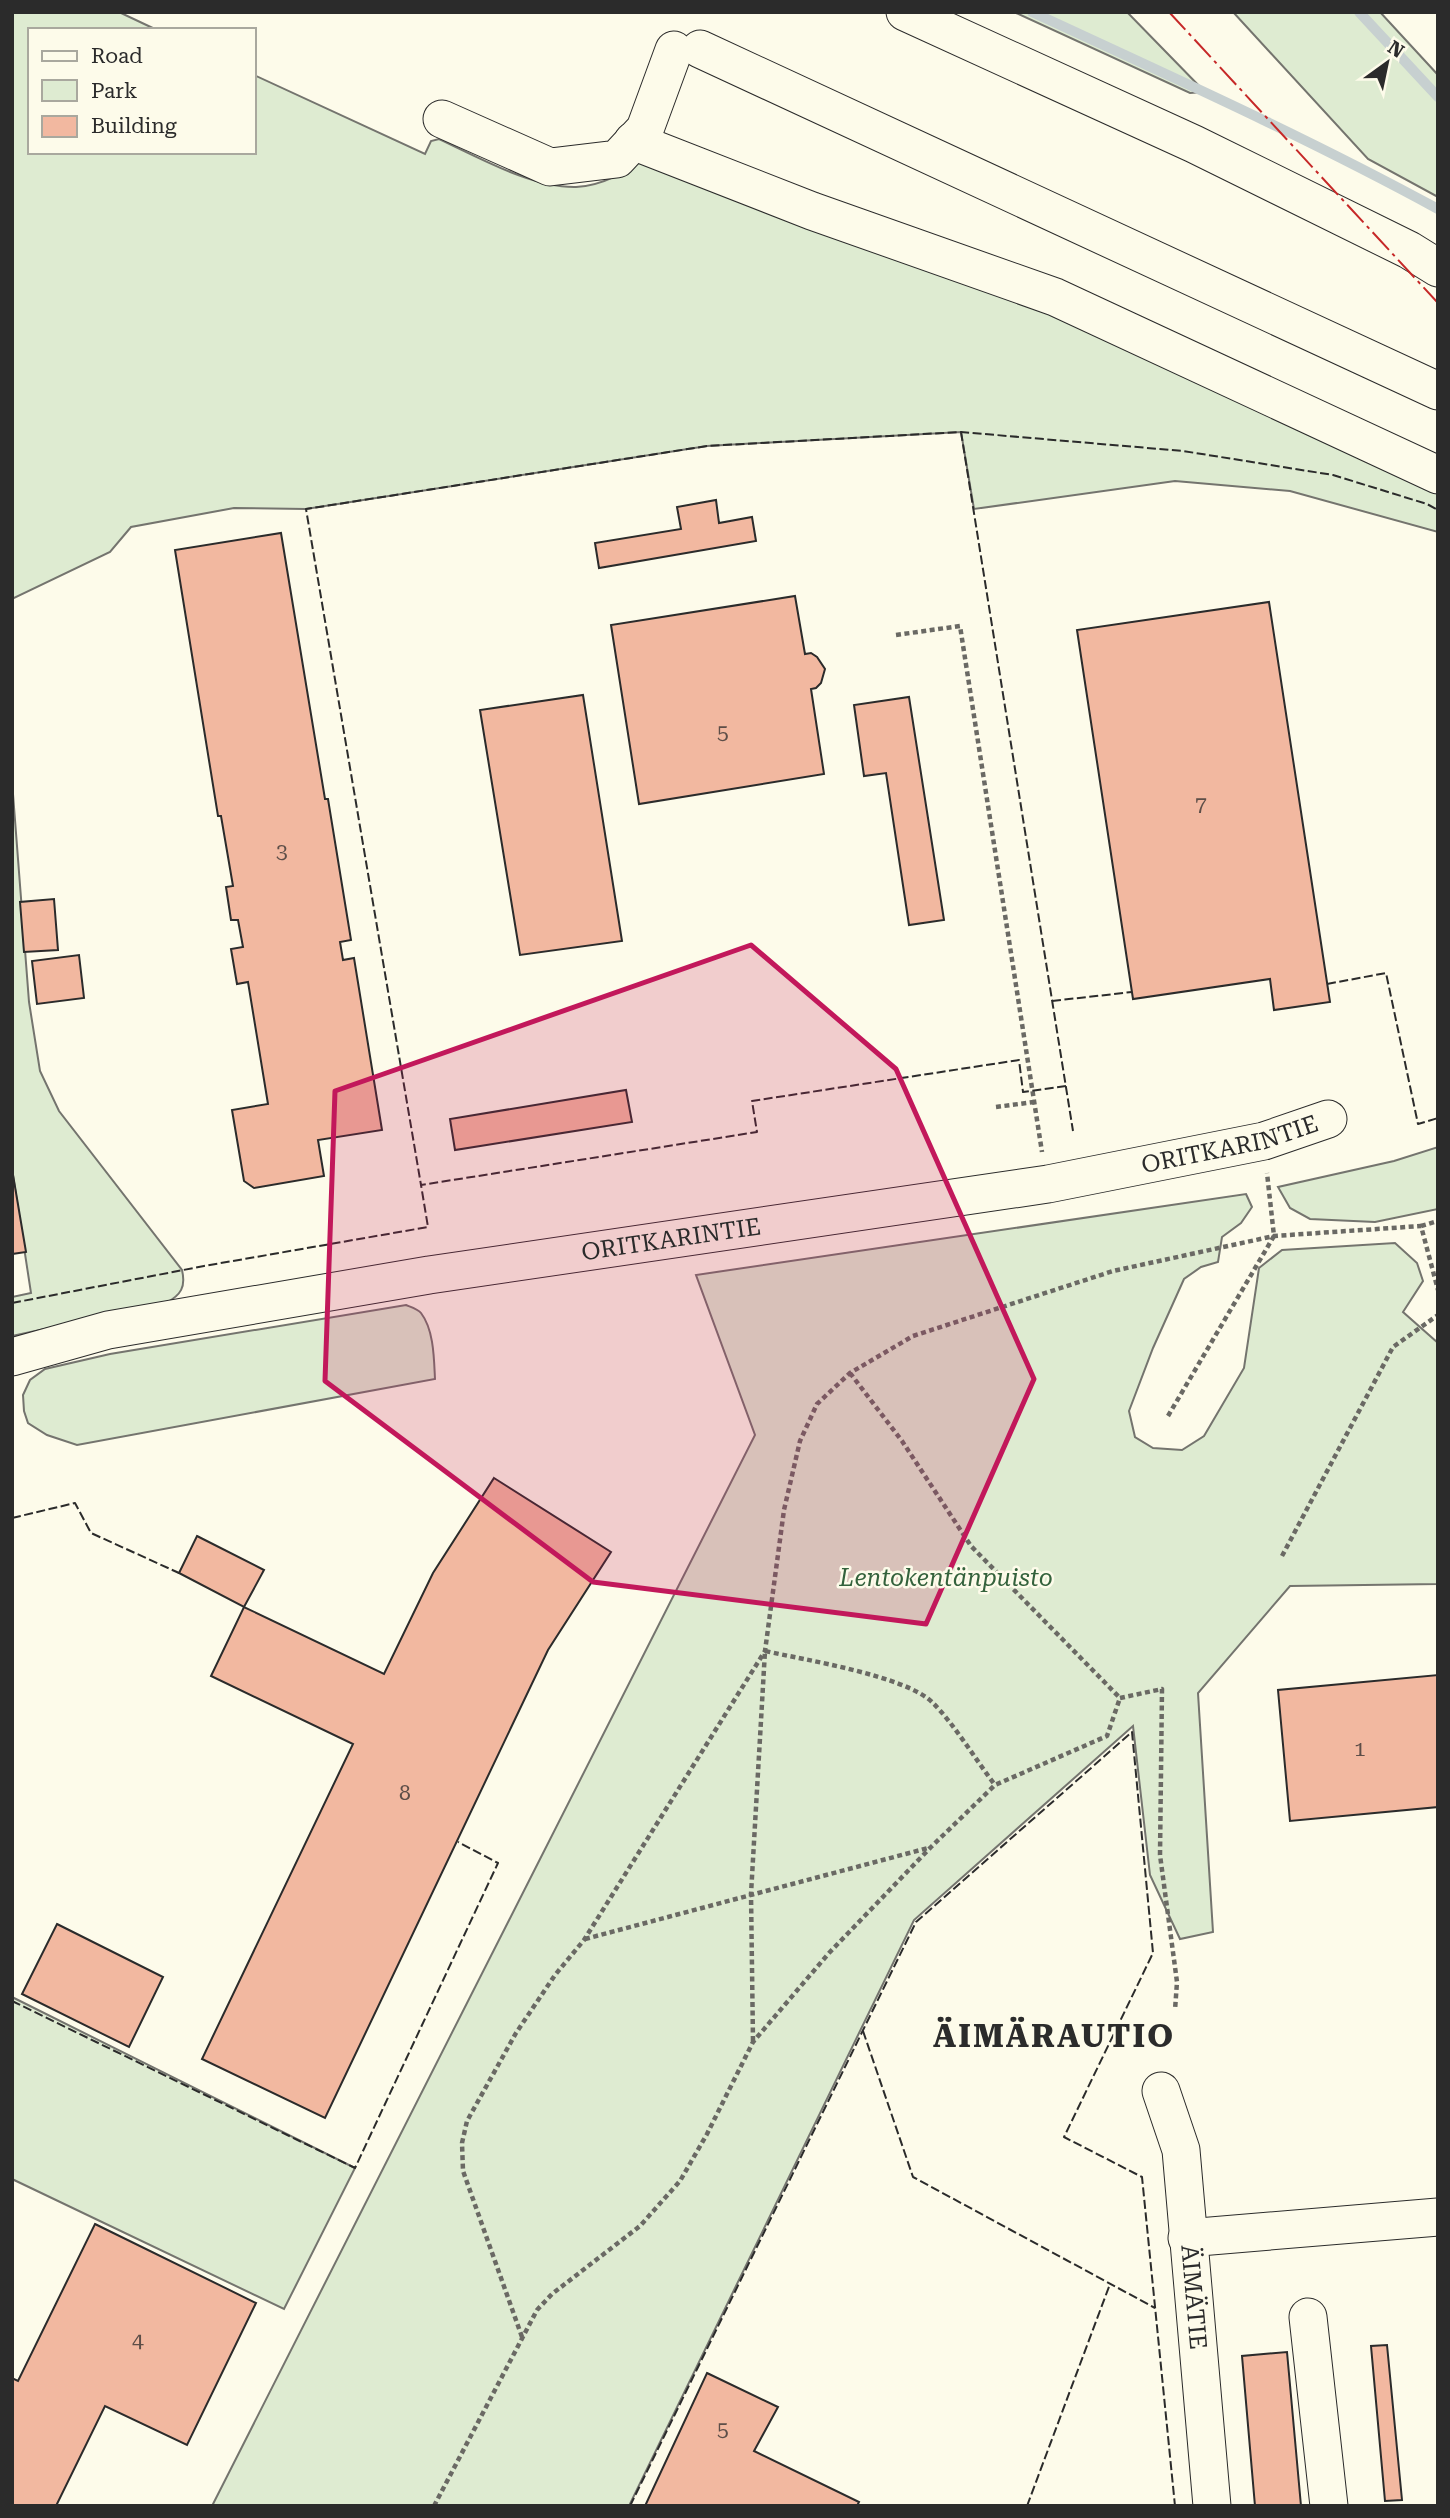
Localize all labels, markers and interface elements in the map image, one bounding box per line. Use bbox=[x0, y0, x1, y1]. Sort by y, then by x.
legend bbox=[28, 28, 256, 154]
north arrow bbox=[1352, 28, 1422, 98]
text: N bbox=[1384, 36, 1409, 63]
text: Road bbox=[91, 44, 143, 68]
text: Park bbox=[91, 79, 137, 103]
text: Building bbox=[91, 114, 177, 138]
house number: 5 bbox=[717, 720, 729, 744]
house number: 7 bbox=[1195, 792, 1207, 816]
house number: 3 bbox=[276, 839, 288, 863]
street label: ORITKARINTIE bbox=[1139, 1110, 1322, 1179]
street label: ORITKARINTIE bbox=[579, 1212, 763, 1266]
park label: Lentokentänpuisto bbox=[838, 1564, 1053, 1592]
house number: 1 bbox=[1354, 1737, 1366, 1761]
house number: 8 bbox=[399, 1781, 411, 1805]
district label: ÄIMÄRAUTIO bbox=[933, 2016, 1175, 2055]
street label: ÄIMÄTIE bbox=[1175, 2244, 1212, 2351]
house number: 4 bbox=[132, 2329, 144, 2353]
house number: 5 bbox=[717, 2417, 729, 2441]

